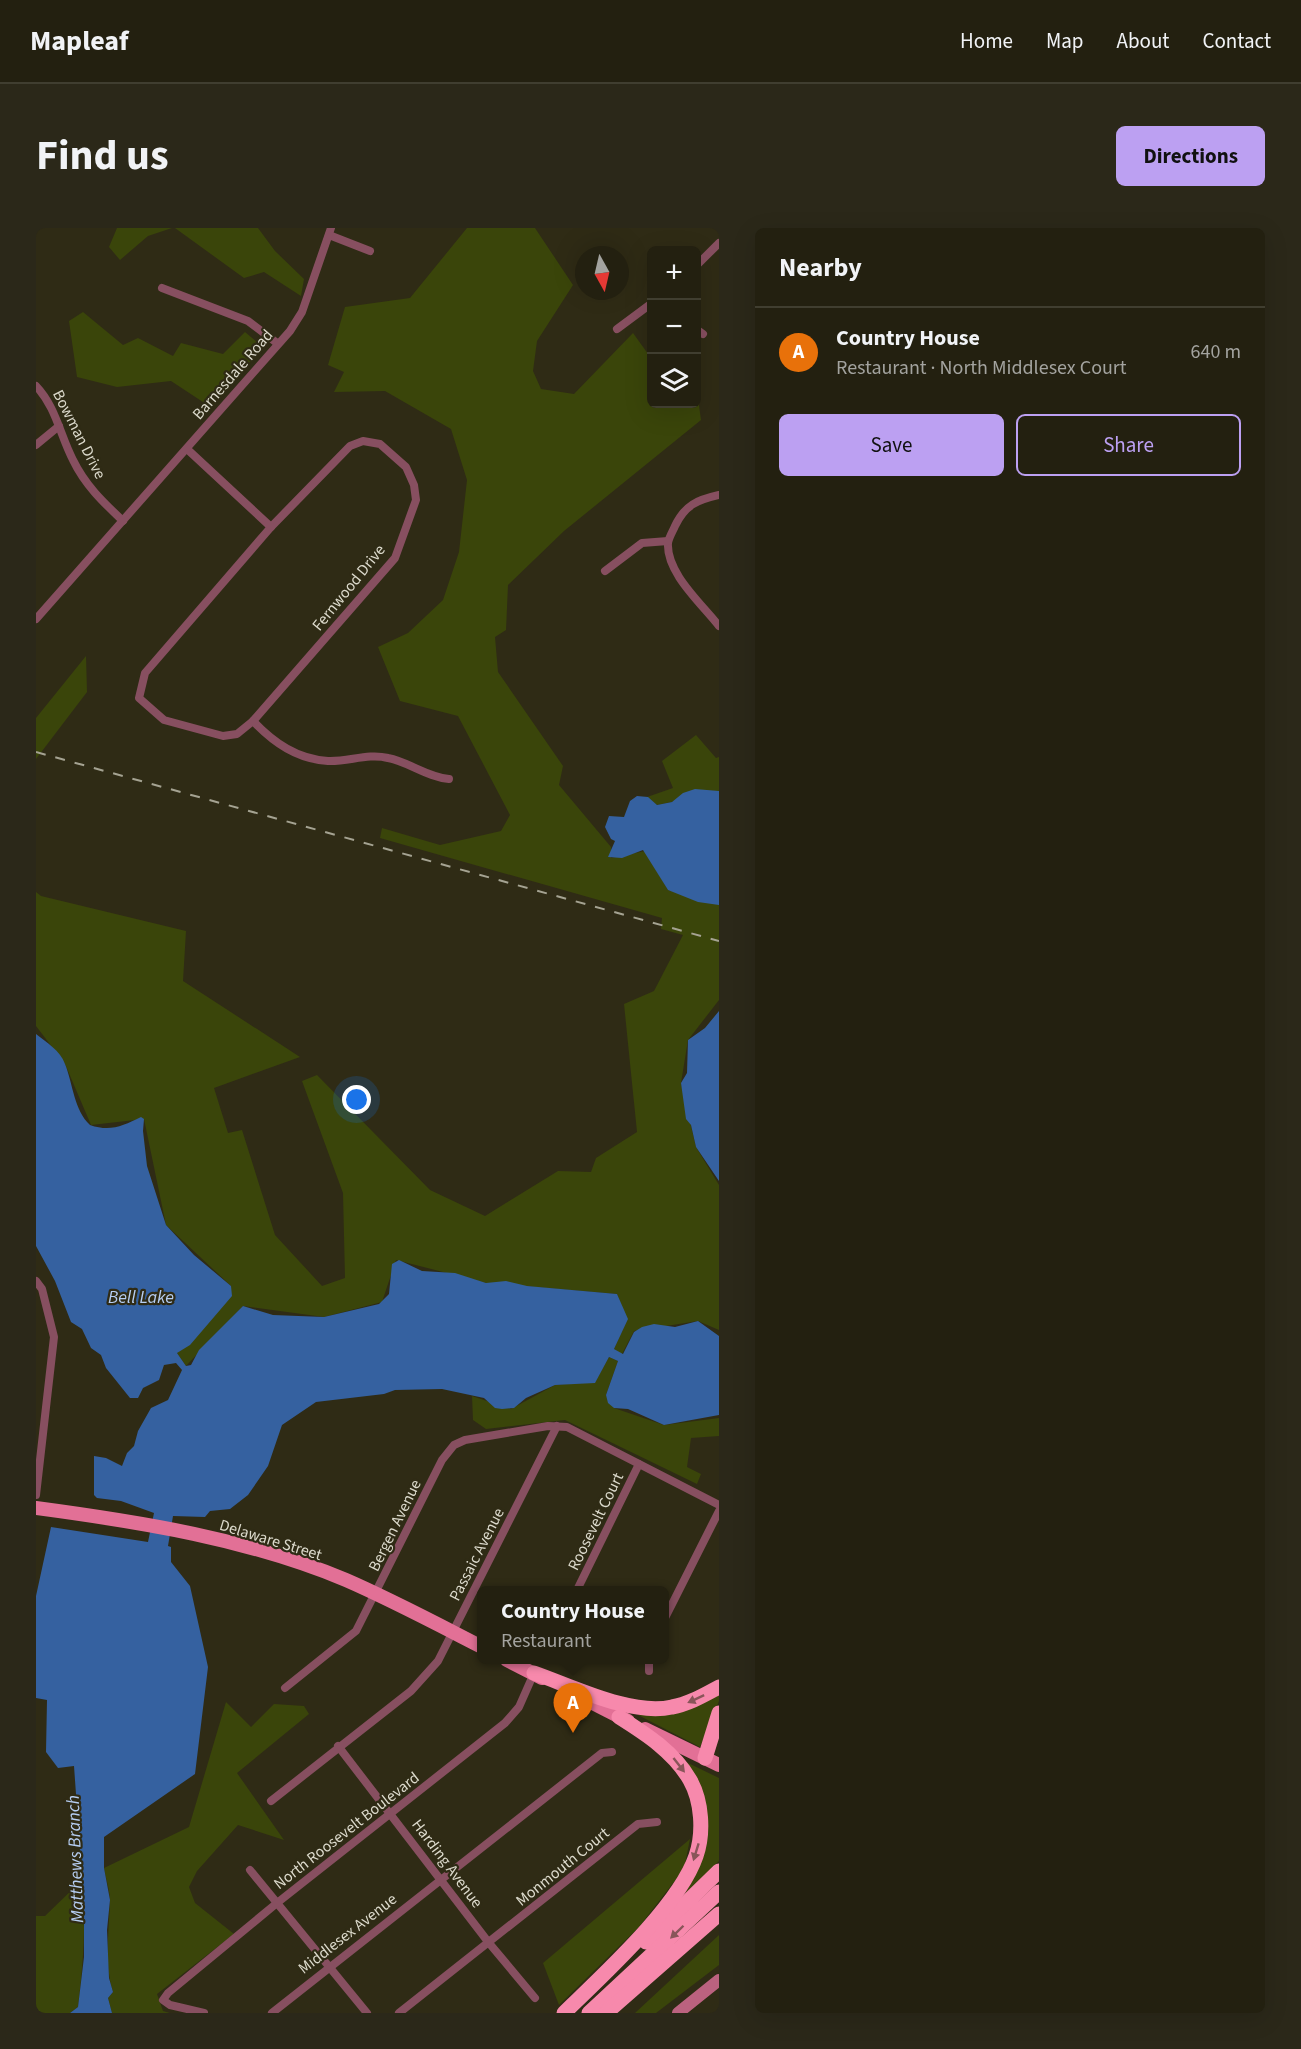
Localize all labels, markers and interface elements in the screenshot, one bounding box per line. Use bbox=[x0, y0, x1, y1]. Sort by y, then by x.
text: Mapleaf bbox=[30, 21, 129, 61]
text: Home bbox=[960, 26, 1013, 56]
text: Map bbox=[1046, 26, 1084, 56]
text: About bbox=[1117, 26, 1169, 56]
text: Contact bbox=[1202, 26, 1271, 56]
text: Find us bbox=[36, 126, 169, 186]
button: Directions bbox=[1116, 126, 1265, 186]
north arrow bbox=[575, 246, 629, 300]
map controls bbox=[647, 246, 701, 408]
button: + bbox=[647, 246, 701, 300]
text: Nearby bbox=[779, 249, 862, 286]
button: − bbox=[647, 300, 701, 354]
text: Country House bbox=[836, 322, 980, 354]
street label: Barnesdale Road bbox=[187, 325, 278, 424]
text: A bbox=[793, 338, 804, 366]
text: 640 m bbox=[1191, 338, 1241, 366]
button: layers bbox=[647, 354, 701, 408]
text: Restaurant · North Middlesex Court bbox=[836, 354, 1127, 382]
street label: Bowman Drive bbox=[47, 386, 111, 483]
button: Save bbox=[779, 414, 1004, 476]
button: Share bbox=[1016, 414, 1241, 476]
street label: Fernwood Drive bbox=[307, 540, 391, 636]
your location bbox=[342, 1085, 371, 1114]
water label: Bell Lake bbox=[108, 1285, 174, 1310]
street label: Roosevelt Court bbox=[563, 1468, 629, 1574]
street label: Bergen Avenue bbox=[363, 1476, 427, 1575]
street label: Passaic Avenue bbox=[444, 1504, 510, 1605]
street label: Delaware Street bbox=[217, 1514, 325, 1566]
popup bbox=[477, 1586, 669, 1664]
text: Country House bbox=[501, 1595, 645, 1627]
text: Restaurant bbox=[501, 1627, 592, 1655]
pin: A bbox=[554, 1684, 592, 1733]
one-way arrow bbox=[687, 1694, 704, 1703]
one-way arrow bbox=[672, 1757, 685, 1773]
street label: North Roosevelt Boulevard bbox=[269, 1767, 424, 1895]
water label: Matthews Branch bbox=[61, 1795, 90, 1923]
street label: Harding Avenue bbox=[407, 1815, 488, 1913]
street label: Monmouth Court bbox=[511, 1822, 614, 1911]
one-way arrow bbox=[691, 1843, 700, 1861]
street label: Middlesex Avenue bbox=[294, 1888, 402, 1979]
one-way arrow bbox=[669, 1925, 684, 1939]

